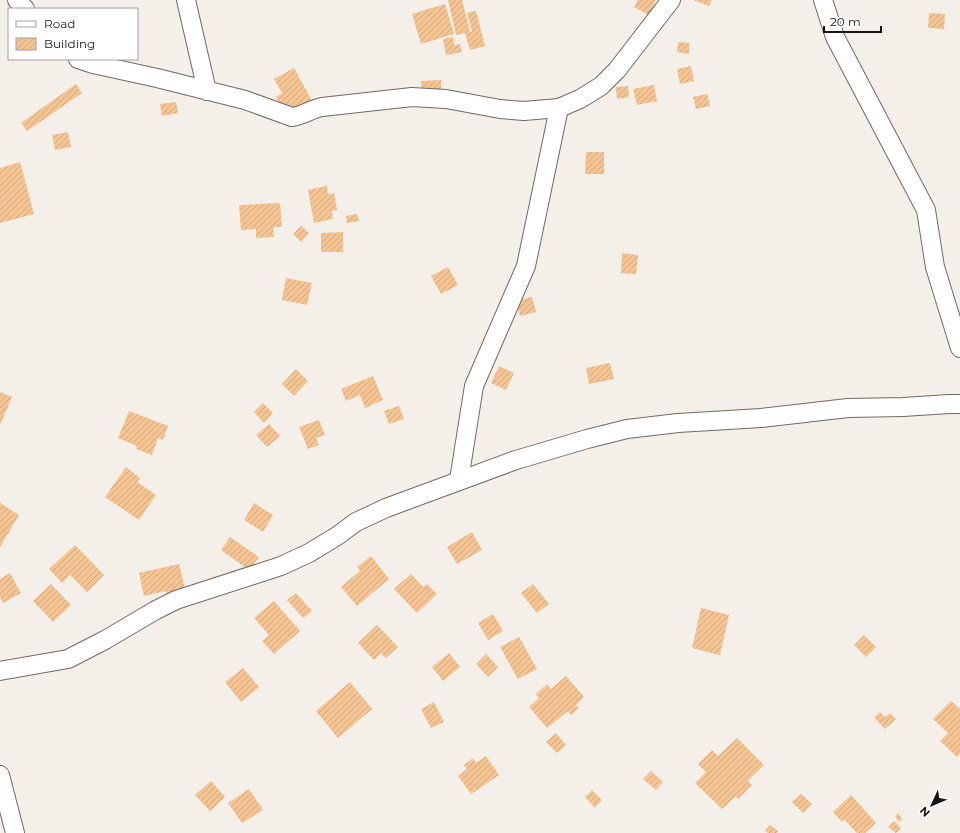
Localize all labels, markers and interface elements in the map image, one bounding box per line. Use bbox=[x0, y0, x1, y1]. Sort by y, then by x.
legend bbox=[8, 8, 138, 60]
scale bar bbox=[824, 8, 881, 34]
text: 20 m bbox=[830, 14, 861, 29]
text: Road bbox=[44, 16, 75, 31]
text: Building bbox=[44, 36, 95, 51]
north arrow bbox=[912, 785, 952, 825]
text: N bbox=[917, 804, 933, 820]

